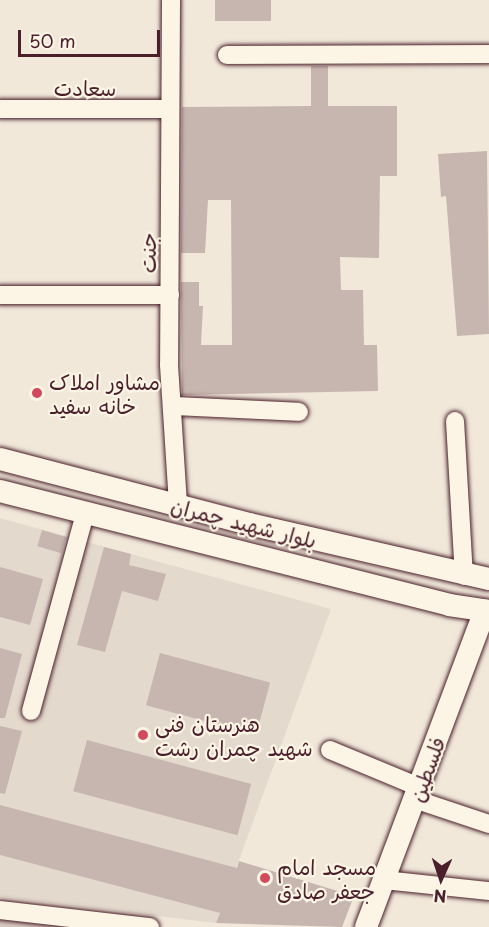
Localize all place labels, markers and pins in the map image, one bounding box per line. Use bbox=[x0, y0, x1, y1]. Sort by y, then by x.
place label: مشاور املاک خانه سفید bbox=[49, 368, 160, 418]
marker: مشاور املاک خانه سفید bbox=[30, 386, 44, 400]
place label: هنرستان فنی شهید چمران رشت bbox=[155, 710, 313, 760]
marker: هنرستان فنی شهید چمران رشت bbox=[136, 728, 150, 742]
place label: مسجد امام جعفر صادق bbox=[277, 853, 376, 903]
marker: مسجد امام جعفر صادق bbox=[258, 871, 272, 885]

